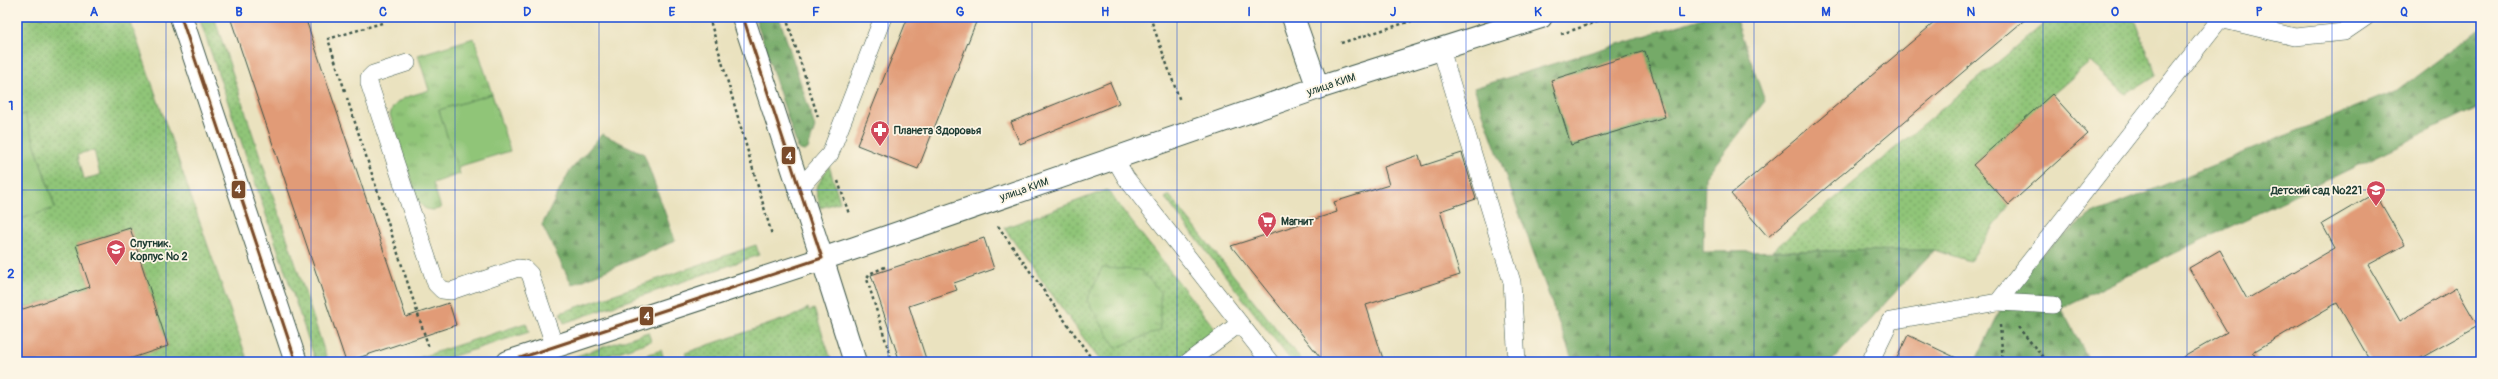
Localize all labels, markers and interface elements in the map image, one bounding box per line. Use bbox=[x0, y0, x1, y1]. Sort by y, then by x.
text: A bbox=[90, 4, 99, 20]
text: B bbox=[235, 4, 243, 20]
text: C bbox=[379, 4, 387, 20]
text: D bbox=[523, 4, 531, 20]
text: E bbox=[669, 4, 676, 20]
text: F bbox=[812, 4, 820, 20]
text: G bbox=[956, 4, 965, 20]
text: H bbox=[1101, 4, 1109, 20]
text: I bbox=[1247, 4, 1251, 20]
text: J bbox=[1390, 4, 1396, 20]
text: K bbox=[1534, 4, 1542, 20]
text: L bbox=[1678, 4, 1686, 20]
text: M bbox=[1821, 4, 1831, 20]
text: N bbox=[1967, 4, 1976, 20]
text: O bbox=[2111, 4, 2120, 20]
text: P bbox=[2255, 4, 2263, 20]
text: Q bbox=[2400, 4, 2408, 20]
street label: улица КИМ bbox=[1304, 70, 1357, 99]
text: 1 bbox=[8, 98, 14, 114]
pharmacy icon: Планета Здоровья bbox=[869, 119, 891, 147]
place label: Планета Здоровья bbox=[894, 124, 981, 137]
line badge: 4 bbox=[781, 146, 796, 165]
text: 4 bbox=[785, 150, 793, 163]
street label: улица КИМ bbox=[997, 175, 1050, 204]
school or university icon: Детский сад №221 bbox=[2365, 179, 2387, 207]
line badge: 4 bbox=[231, 180, 246, 199]
text: 4 bbox=[234, 183, 242, 196]
place label: Детский сад №221 bbox=[2270, 184, 2362, 197]
supermarket icon: Магнит bbox=[1256, 210, 1278, 238]
place label: Магнит bbox=[1281, 215, 1314, 228]
place label: Спутник. Корпус № 2 bbox=[130, 237, 188, 263]
school or university icon: Спутник. Корпус № 2 bbox=[105, 238, 127, 266]
text: 2 bbox=[7, 266, 15, 282]
line badge: 4 bbox=[639, 306, 654, 326]
text: 4 bbox=[643, 310, 651, 323]

